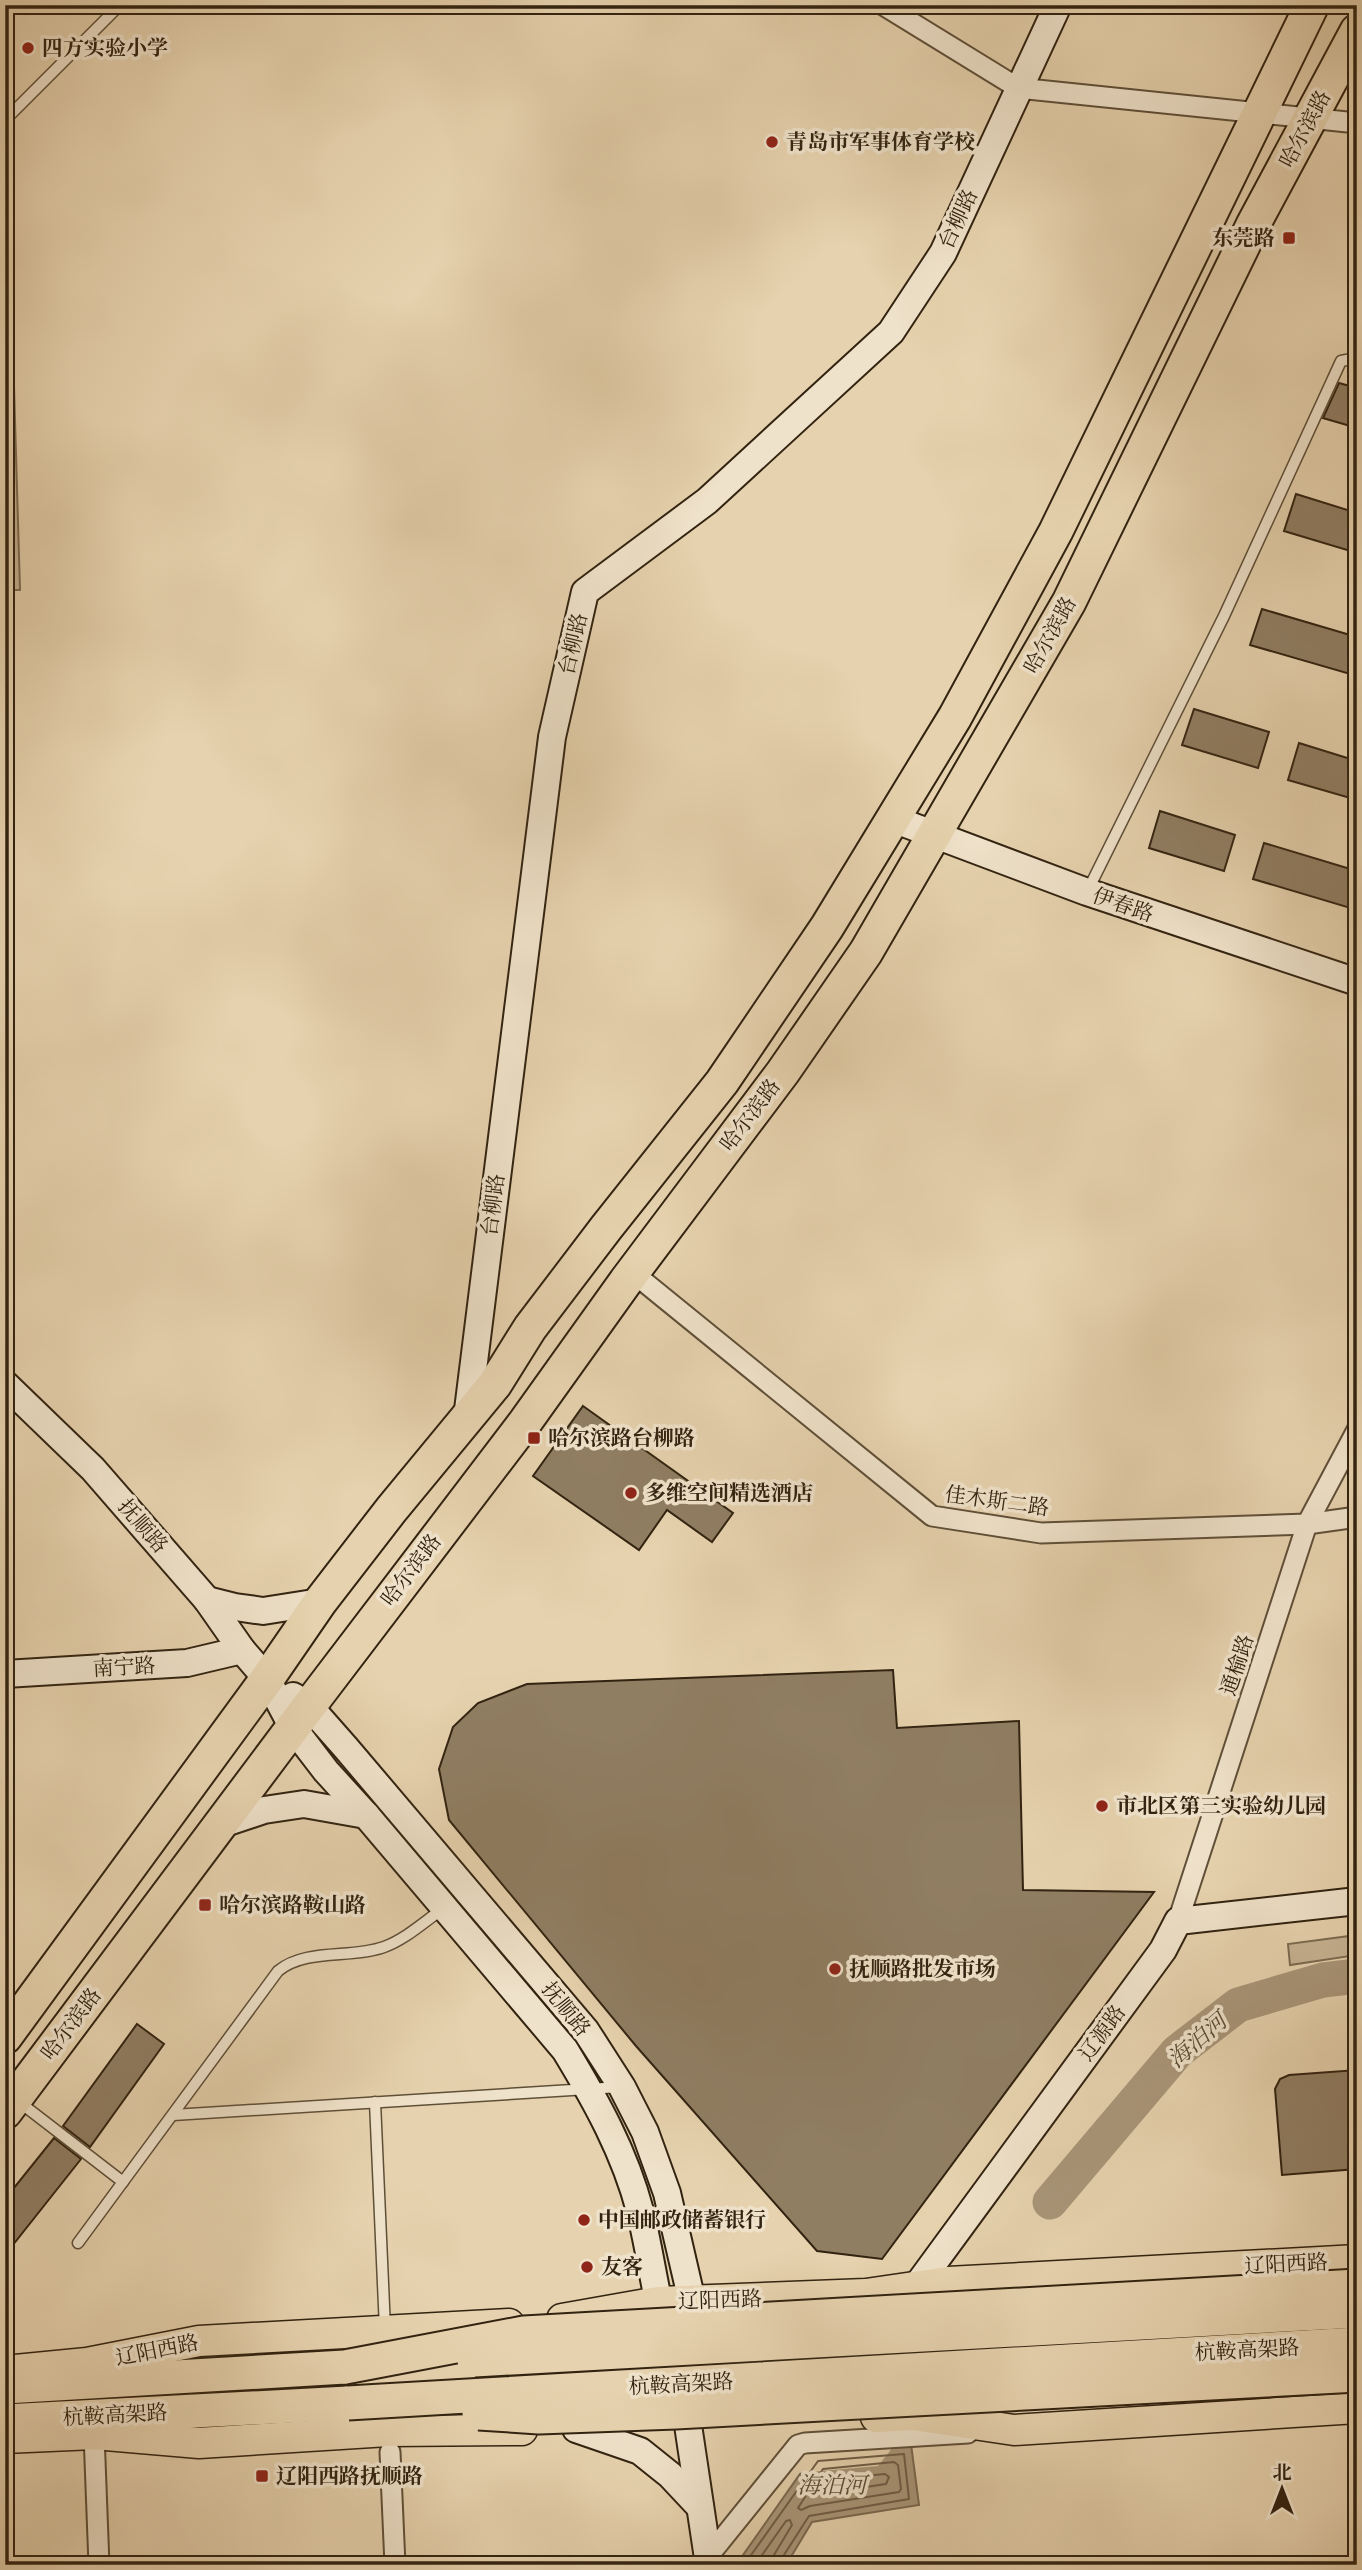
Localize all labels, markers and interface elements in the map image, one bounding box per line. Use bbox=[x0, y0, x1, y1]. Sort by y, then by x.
place label: 四方实验小学 bbox=[42, 35, 168, 62]
marker: 四方实验小学 bbox=[20, 40, 36, 56]
street label: 哈尔滨路 bbox=[1274, 86, 1337, 173]
place label: 青岛市军事体育学校 bbox=[786, 129, 975, 156]
marker: 青岛市军事体育学校 bbox=[764, 134, 780, 150]
street label: 台柳路 bbox=[933, 185, 984, 253]
place label: 东莞路 bbox=[1212, 225, 1275, 252]
marker: 东莞路 bbox=[1281, 230, 1297, 246]
street label: 哈尔滨路 bbox=[1018, 592, 1083, 679]
street label: 台柳路 bbox=[553, 610, 594, 678]
street label: 伊春路 bbox=[1089, 882, 1157, 928]
street label: 哈尔滨路 bbox=[714, 1074, 786, 1157]
street label: 台柳路 bbox=[476, 1172, 511, 1238]
place label: 哈尔滨路台柳路 bbox=[548, 1425, 695, 1452]
marker: 哈尔滨路台柳路 bbox=[526, 1430, 542, 1446]
place label: 多维空间精选酒店 bbox=[645, 1480, 813, 1507]
street label: 佳木斯二路 bbox=[943, 1481, 1051, 1522]
marker: 多维空间精选酒店 bbox=[623, 1485, 639, 1501]
street label: 抚顺路 bbox=[112, 1494, 173, 1559]
street label: 哈尔滨路 bbox=[375, 1529, 447, 1612]
street label: 通榆路 bbox=[1215, 1631, 1260, 1699]
street label: 南宁路 bbox=[92, 1652, 156, 1683]
place label: 市北区第三实验幼儿园 bbox=[1116, 1793, 1326, 1820]
marker: 市北区第三实验幼儿园 bbox=[1094, 1798, 1110, 1814]
place label: 哈尔滨路鞍山路 bbox=[219, 1892, 366, 1919]
marker: 哈尔滨路鞍山路 bbox=[197, 1897, 213, 1913]
place label: 抚顺路批发市场 bbox=[849, 1956, 996, 1983]
marker: 抚顺路批发市场 bbox=[827, 1961, 843, 1977]
street label: 抚顺路 bbox=[535, 1976, 596, 2042]
street label: 哈尔滨路 bbox=[35, 1983, 107, 2066]
street label: 辽源路 bbox=[1073, 2000, 1132, 2067]
water label: 海泊河 bbox=[1162, 2004, 1236, 2074]
place label: 中国邮政储蓄银行 bbox=[598, 2207, 766, 2234]
marker: 中国邮政储蓄银行 bbox=[576, 2212, 592, 2228]
street label: 辽阳西路 bbox=[1243, 2249, 1329, 2280]
place label: 友客 bbox=[601, 2254, 643, 2281]
marker: 友客 bbox=[579, 2259, 595, 2275]
street label: 辽阳西路 bbox=[678, 2286, 762, 2315]
street label: 辽阳西路 bbox=[113, 2329, 201, 2372]
street label: 杭鞍高架路 bbox=[1194, 2334, 1300, 2367]
street label: 杭鞍高架路 bbox=[628, 2368, 734, 2401]
street label: 杭鞍高架路 bbox=[62, 2399, 168, 2432]
north arrow bbox=[1246, 2454, 1316, 2524]
text: 北 bbox=[1272, 2461, 1292, 2485]
place label: 辽阳西路抚顺路 bbox=[276, 2463, 423, 2490]
marker: 辽阳西路抚顺路 bbox=[254, 2468, 270, 2484]
water label: 海泊河 bbox=[798, 2471, 871, 2500]

